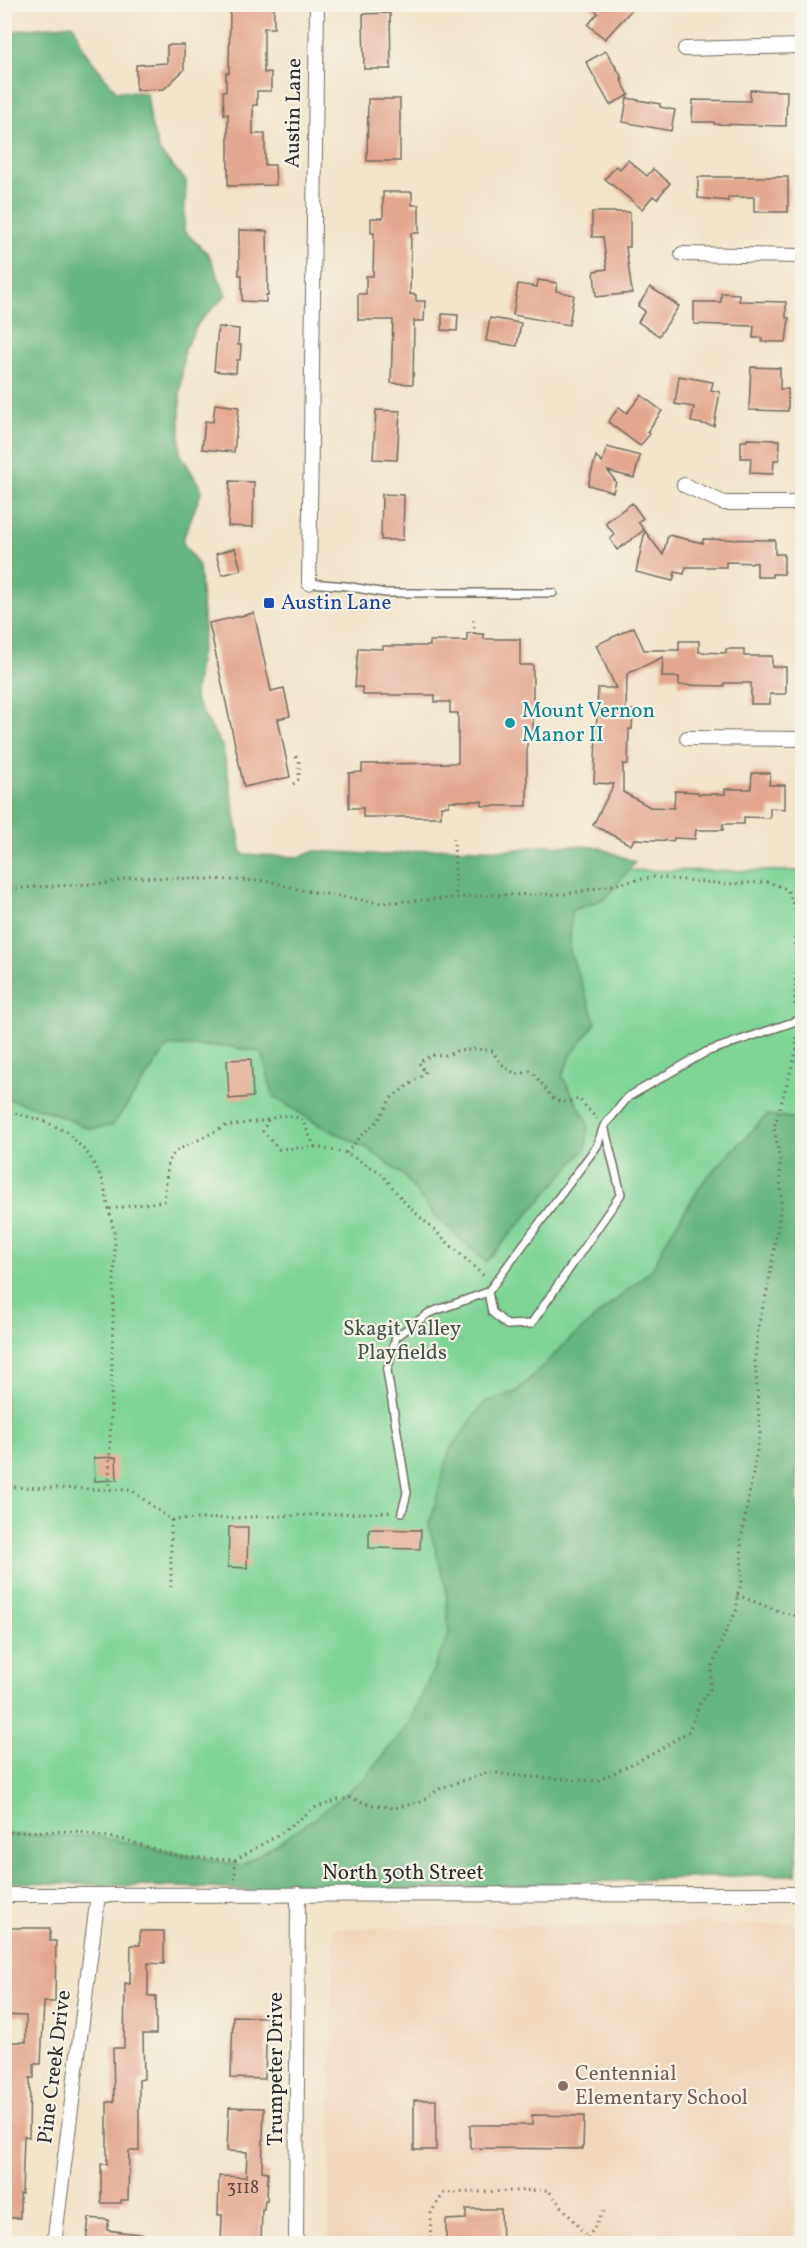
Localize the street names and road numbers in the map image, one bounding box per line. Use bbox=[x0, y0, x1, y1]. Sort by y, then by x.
street label: Austin Lane bbox=[279, 58, 309, 168]
street label: North 30th Street bbox=[322, 1859, 484, 1888]
street label: Pine Creek Drive bbox=[31, 1988, 79, 2145]
street label: Trumpeter Drive bbox=[262, 1992, 291, 2146]

